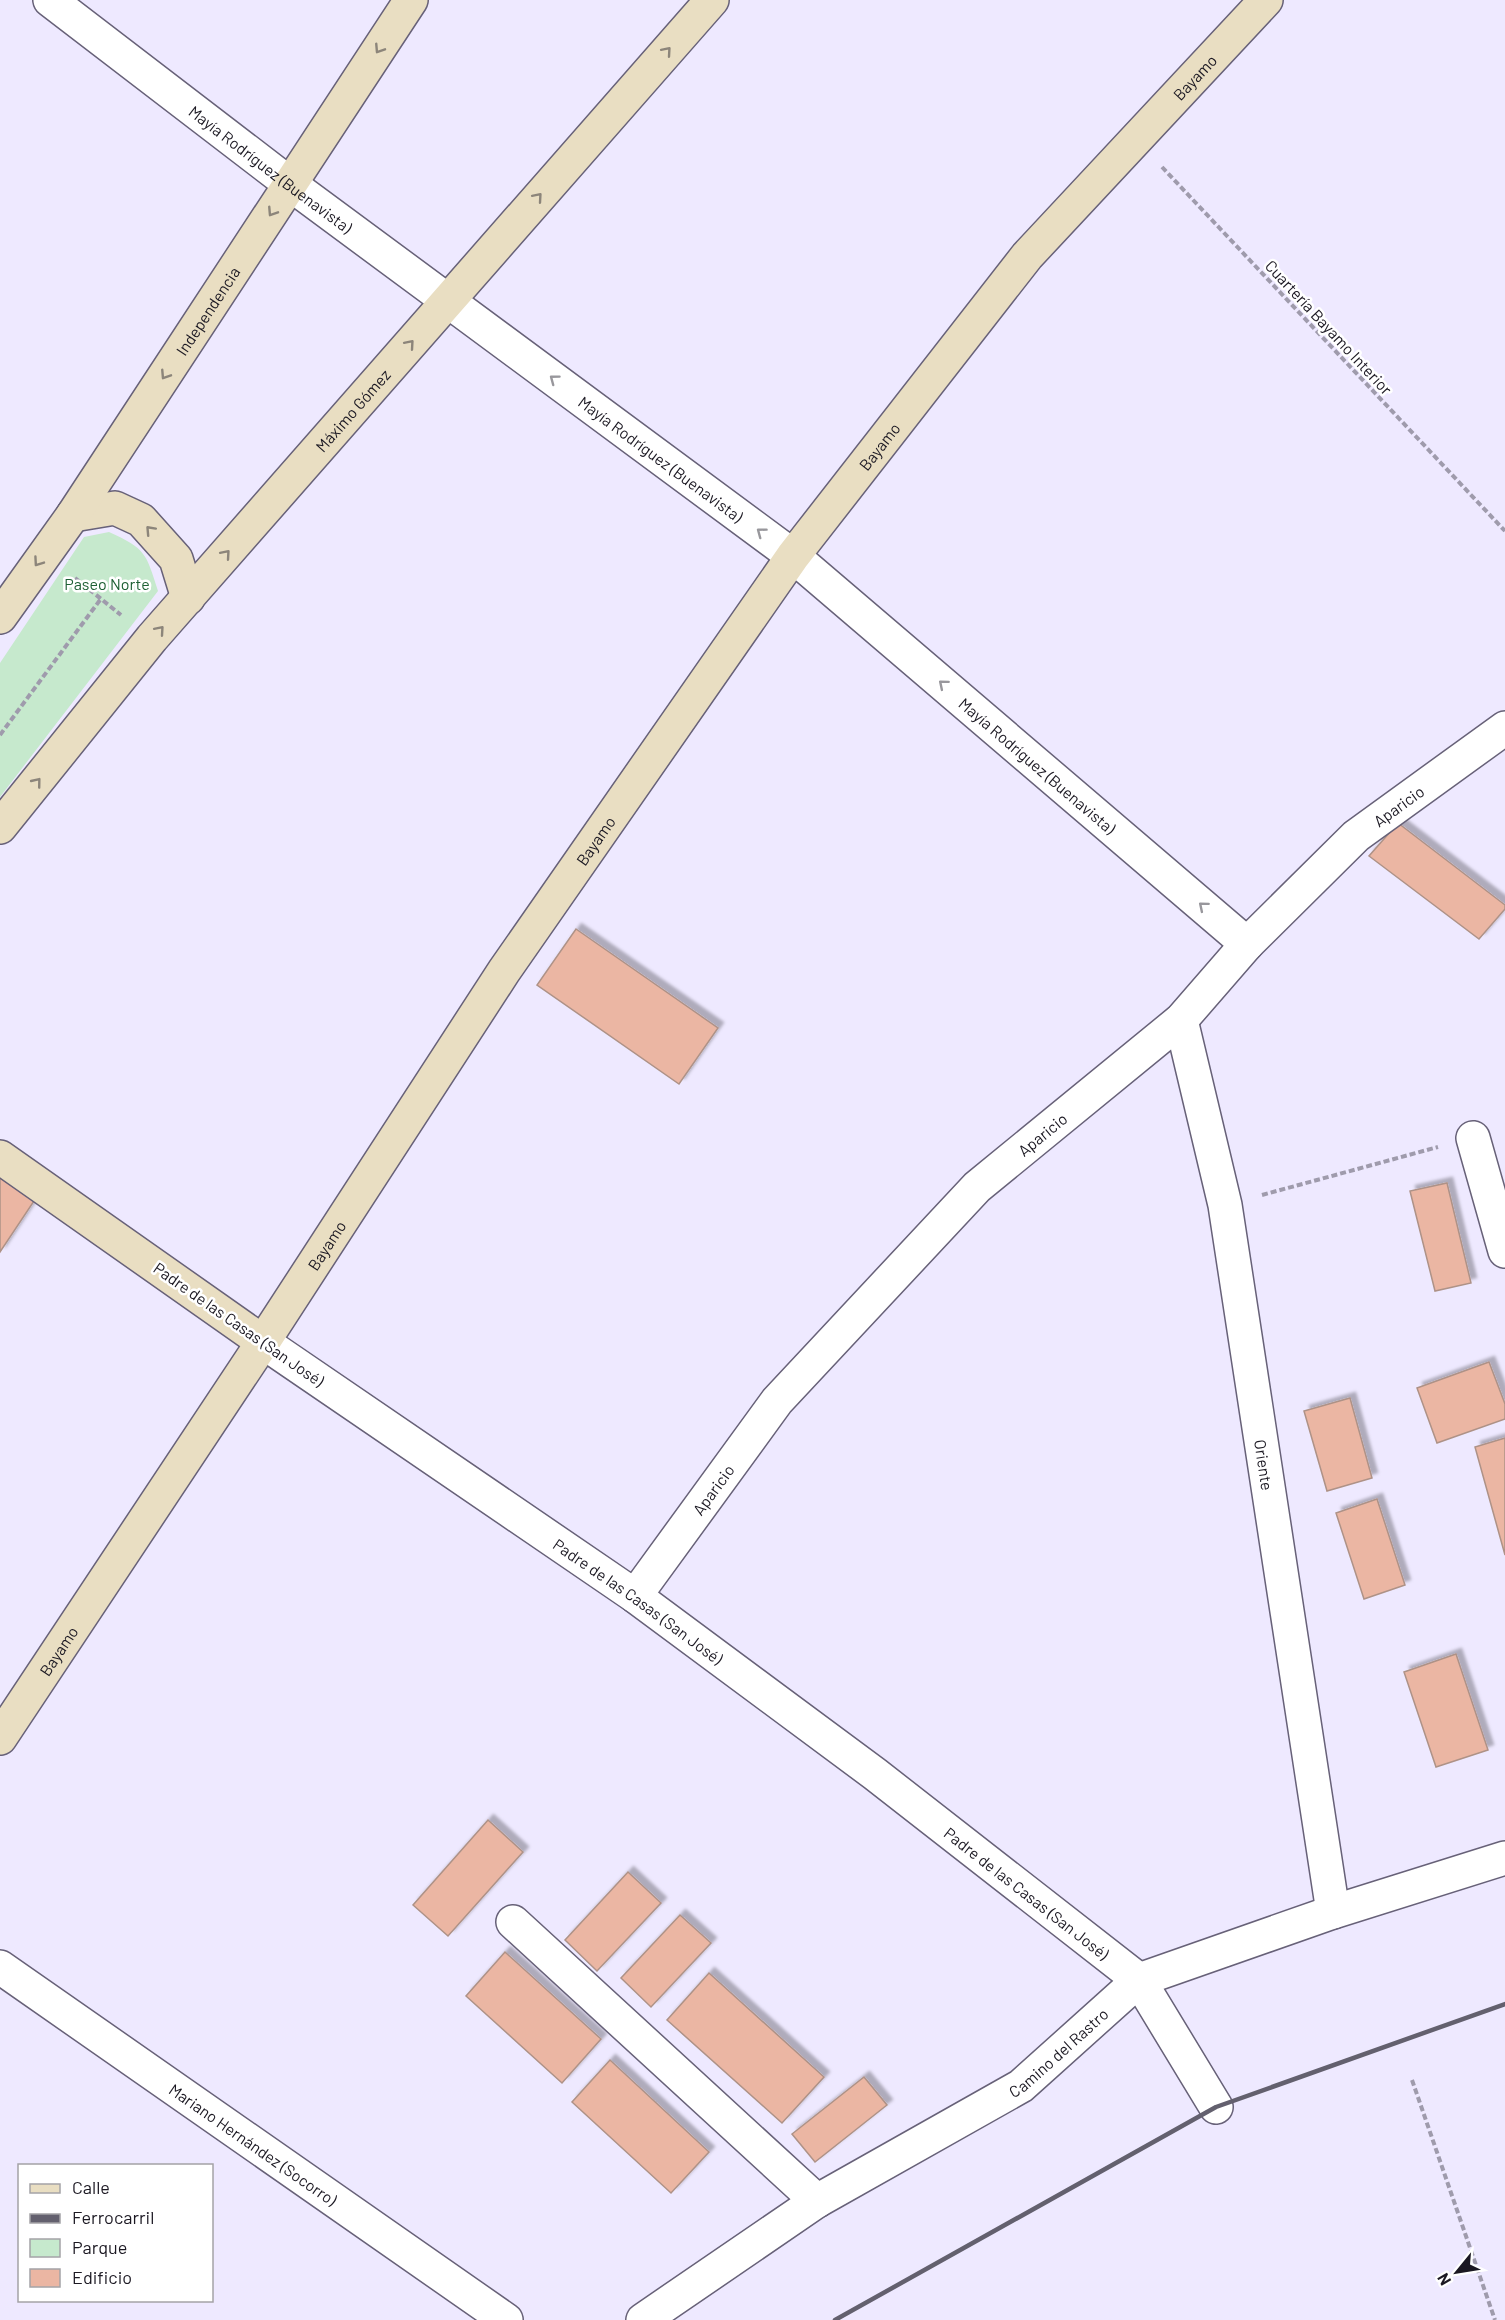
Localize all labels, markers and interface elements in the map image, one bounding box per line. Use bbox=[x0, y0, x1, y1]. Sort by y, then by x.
one-way arrow bbox=[375, 42, 386, 53]
one-way arrow bbox=[660, 47, 671, 58]
street label: Bayamo bbox=[1168, 50, 1220, 104]
street label: Mayía Rodríguez (Buenavista) bbox=[186, 101, 357, 237]
one-way arrow bbox=[531, 193, 542, 204]
one-way arrow bbox=[268, 205, 279, 216]
street label: Cuartería Bayamo Interior bbox=[1262, 256, 1396, 398]
street label: Independencia bbox=[171, 263, 243, 358]
one-way arrow bbox=[403, 340, 414, 351]
street label: Máximo Gómez bbox=[311, 365, 393, 455]
one-way arrow bbox=[160, 369, 172, 379]
one-way arrow bbox=[549, 375, 560, 386]
street label: Mayía Rodríguez (Buenavista) bbox=[575, 391, 748, 526]
street label: Bayamo bbox=[854, 418, 903, 474]
one-way arrow bbox=[147, 527, 158, 538]
one-way arrow bbox=[756, 529, 767, 540]
one-way arrow bbox=[219, 550, 230, 561]
one-way arrow bbox=[34, 556, 45, 567]
park label: Paseo Norte bbox=[64, 574, 150, 593]
one-way arrow bbox=[153, 626, 164, 637]
one-way arrow bbox=[939, 680, 950, 691]
street label: Mayía Rodríguez (Buenavista) bbox=[956, 693, 1120, 838]
one-way arrow bbox=[29, 777, 40, 788]
street label: Aparicio bbox=[1369, 781, 1427, 830]
street label: Bayamo bbox=[571, 812, 619, 868]
one-way arrow bbox=[1199, 902, 1210, 913]
street label: Aparicio bbox=[1014, 1108, 1070, 1160]
street label: Bayamo bbox=[303, 1217, 349, 1273]
street label: Padre de las Casas (San José) bbox=[150, 1258, 328, 1391]
street label: Oriente bbox=[1251, 1438, 1278, 1492]
street label: Aparicio bbox=[688, 1460, 737, 1518]
street label: Padre de las Casas (San José) bbox=[550, 1534, 728, 1668]
street label: Bayamo bbox=[35, 1622, 81, 1679]
street label: Padre de las Casas (San José) bbox=[941, 1822, 1114, 1963]
street label: Camino del Rastro bbox=[1005, 2003, 1111, 2101]
street label: Mariano Hernández (Socorro) bbox=[166, 2079, 341, 2209]
legend bbox=[18, 2164, 213, 2302]
text: Calle bbox=[72, 2176, 110, 2198]
text: Ferrocarril bbox=[72, 2206, 154, 2228]
text: Parque bbox=[72, 2236, 127, 2258]
north arrow bbox=[1427, 2242, 1487, 2302]
text: Edificio bbox=[72, 2266, 132, 2288]
text: N bbox=[1433, 2270, 1454, 2289]

